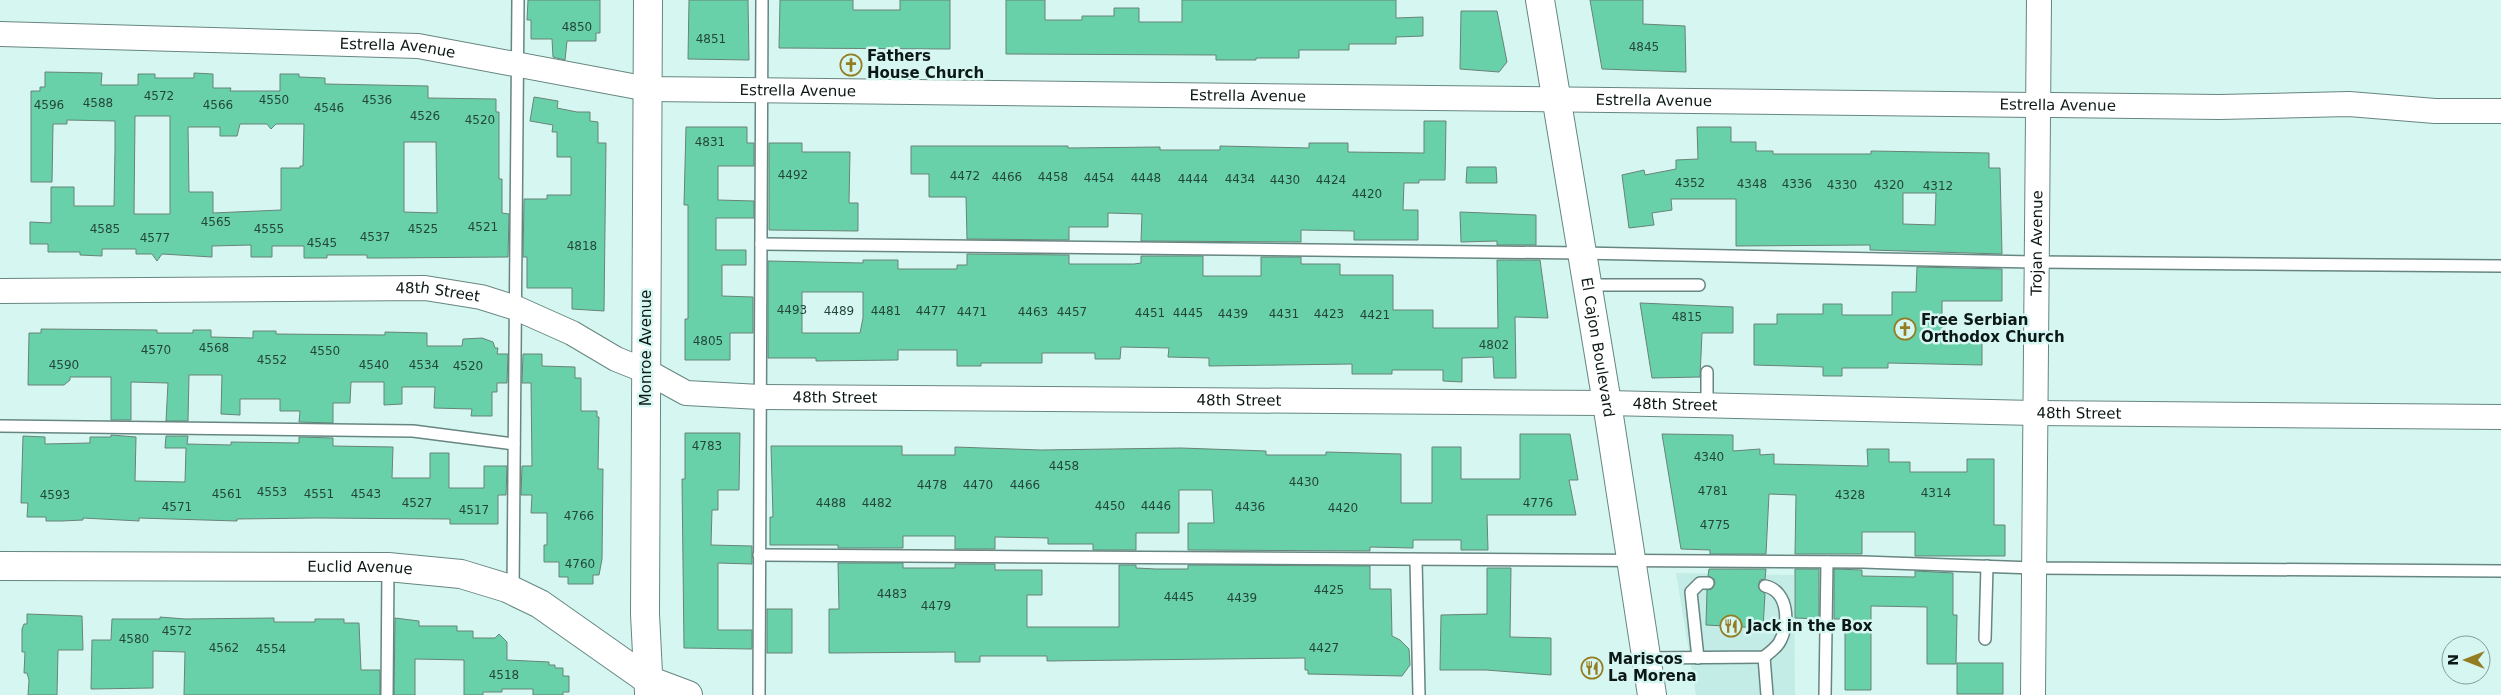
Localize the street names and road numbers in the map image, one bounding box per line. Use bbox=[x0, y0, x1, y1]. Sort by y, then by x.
street label: Estrella Avenue bbox=[339, 35, 457, 62]
street label: Estrella Avenue bbox=[740, 81, 856, 100]
street label: Estrella Avenue bbox=[1190, 86, 1306, 106]
street label: Estrella Avenue bbox=[1595, 91, 1712, 110]
street label: Estrella Avenue bbox=[1999, 95, 2116, 115]
street label: Trojan Avenue bbox=[2027, 190, 2046, 297]
street label: El Cajon Boulevard bbox=[1577, 276, 1618, 419]
street label: 48th Street bbox=[395, 278, 481, 306]
street label: Monroe Avenue bbox=[637, 290, 655, 406]
street label: 48th Street bbox=[793, 388, 878, 407]
street label: 48th Street bbox=[1197, 391, 1282, 410]
street label: 48th Street bbox=[1632, 395, 1718, 415]
street label: 48th Street bbox=[2036, 404, 2122, 423]
street label: Euclid Avenue bbox=[307, 558, 414, 578]

